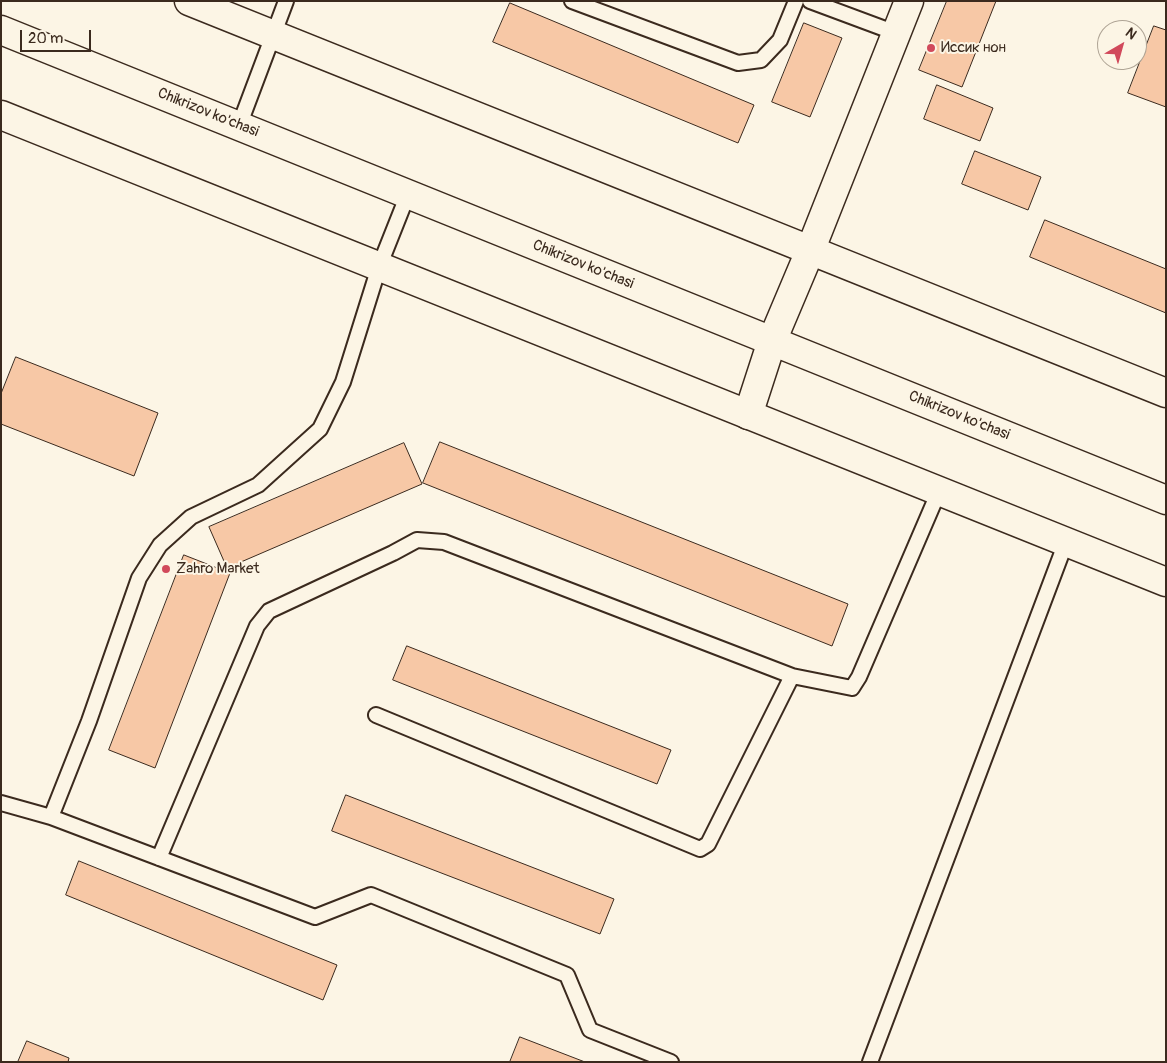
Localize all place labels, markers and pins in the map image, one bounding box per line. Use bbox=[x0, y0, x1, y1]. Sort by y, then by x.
place label: Иссик нон bbox=[941, 39, 1006, 57]
marker: Иссик нон bbox=[925, 42, 937, 54]
place label: Zahro Market bbox=[176, 560, 259, 578]
marker: Zahro Market bbox=[160, 563, 172, 575]

